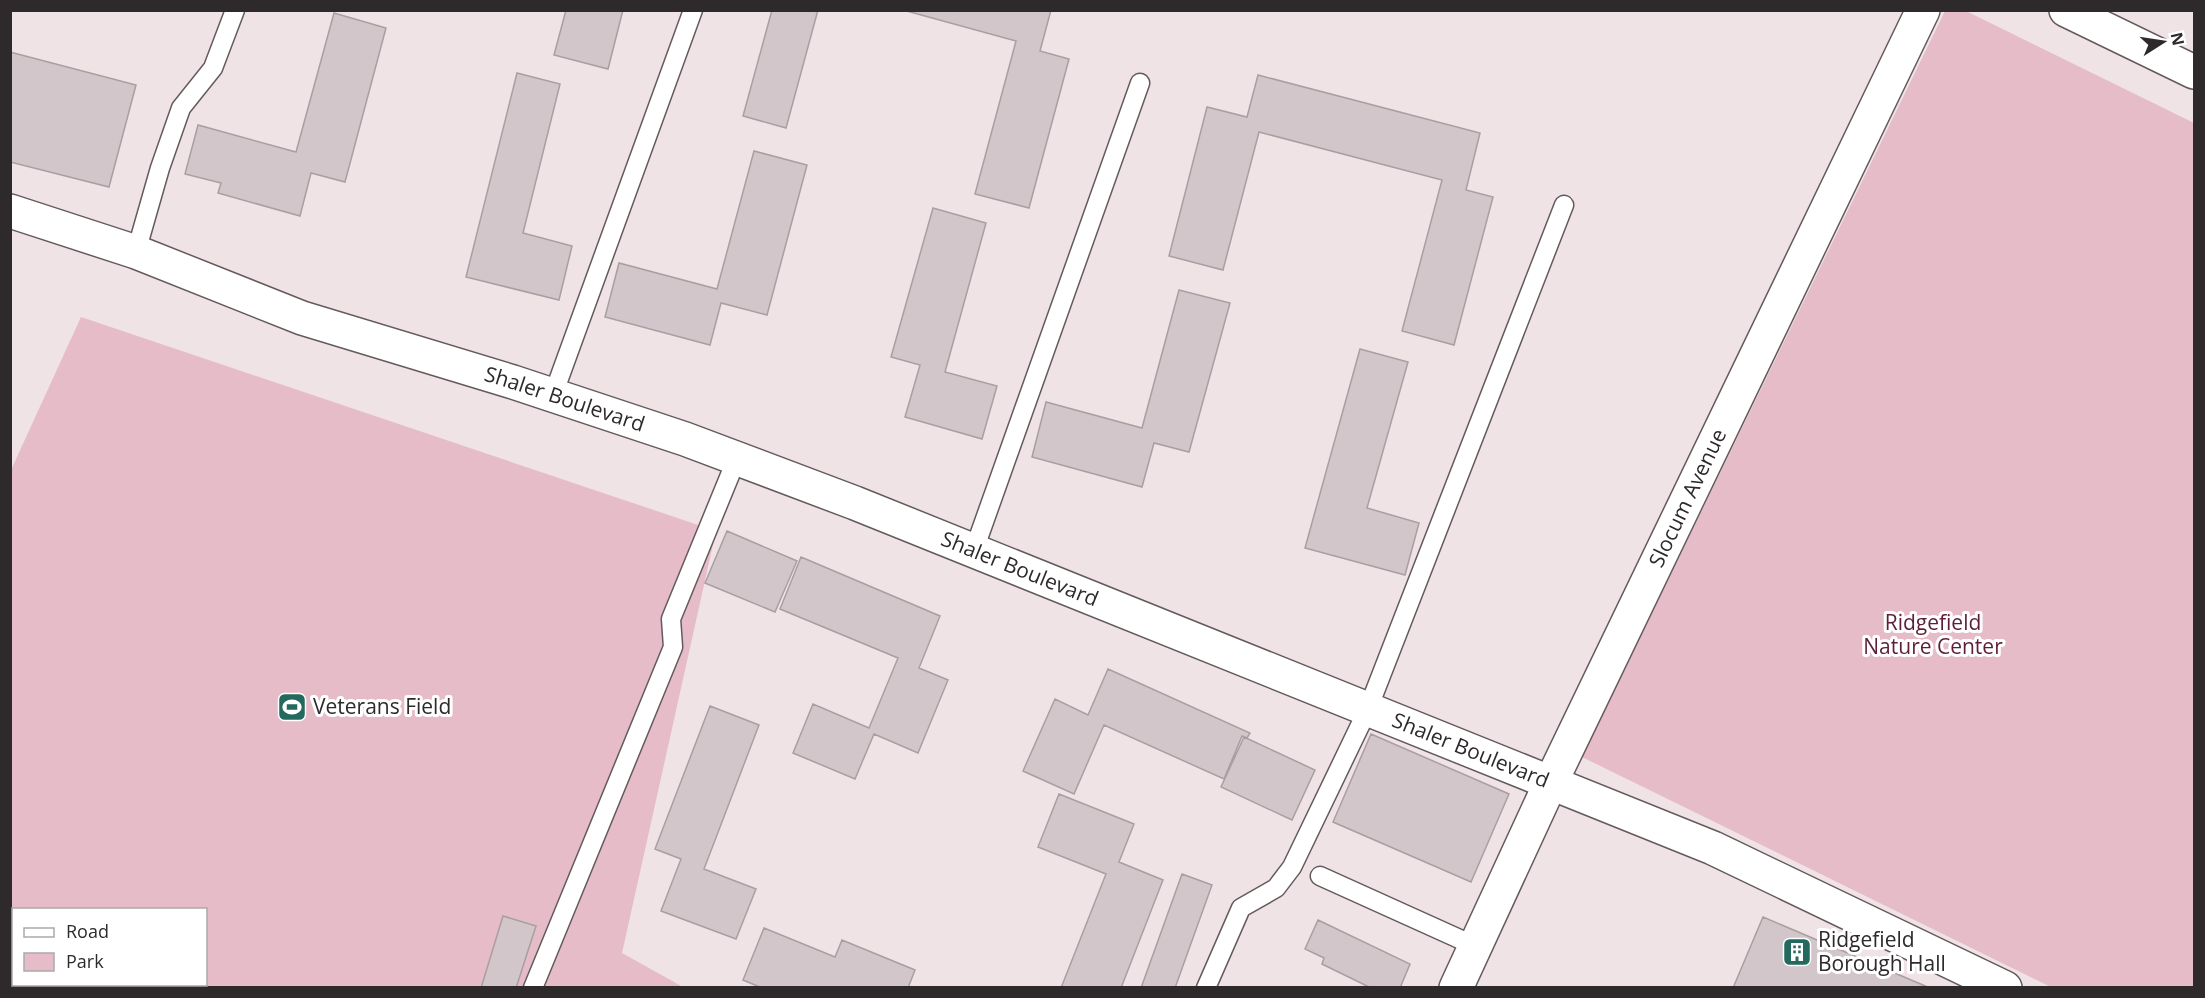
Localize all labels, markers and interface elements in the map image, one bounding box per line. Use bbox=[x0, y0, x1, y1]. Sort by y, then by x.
north arrow bbox=[2133, 12, 2193, 72]
text: N bbox=[2166, 30, 2190, 48]
street label: Shaler Boulevard bbox=[481, 359, 649, 438]
street label: Slocum Avenue bbox=[1642, 424, 1732, 572]
street label: Shaler Boulevard bbox=[937, 524, 1103, 612]
park label: Ridgefield Nature Center bbox=[1863, 608, 2003, 660]
sports icon: Veterans Field bbox=[276, 691, 308, 723]
place label: Veterans Field bbox=[313, 692, 451, 720]
street label: Shaler Boulevard bbox=[1388, 705, 1554, 794]
legend bbox=[12, 908, 207, 986]
text: Road bbox=[66, 919, 109, 943]
place label: Ridgefield Borough Hall bbox=[1818, 925, 1946, 977]
building icon: Ridgefield Borough Hall bbox=[1781, 936, 1813, 968]
text: Park bbox=[66, 949, 104, 973]

